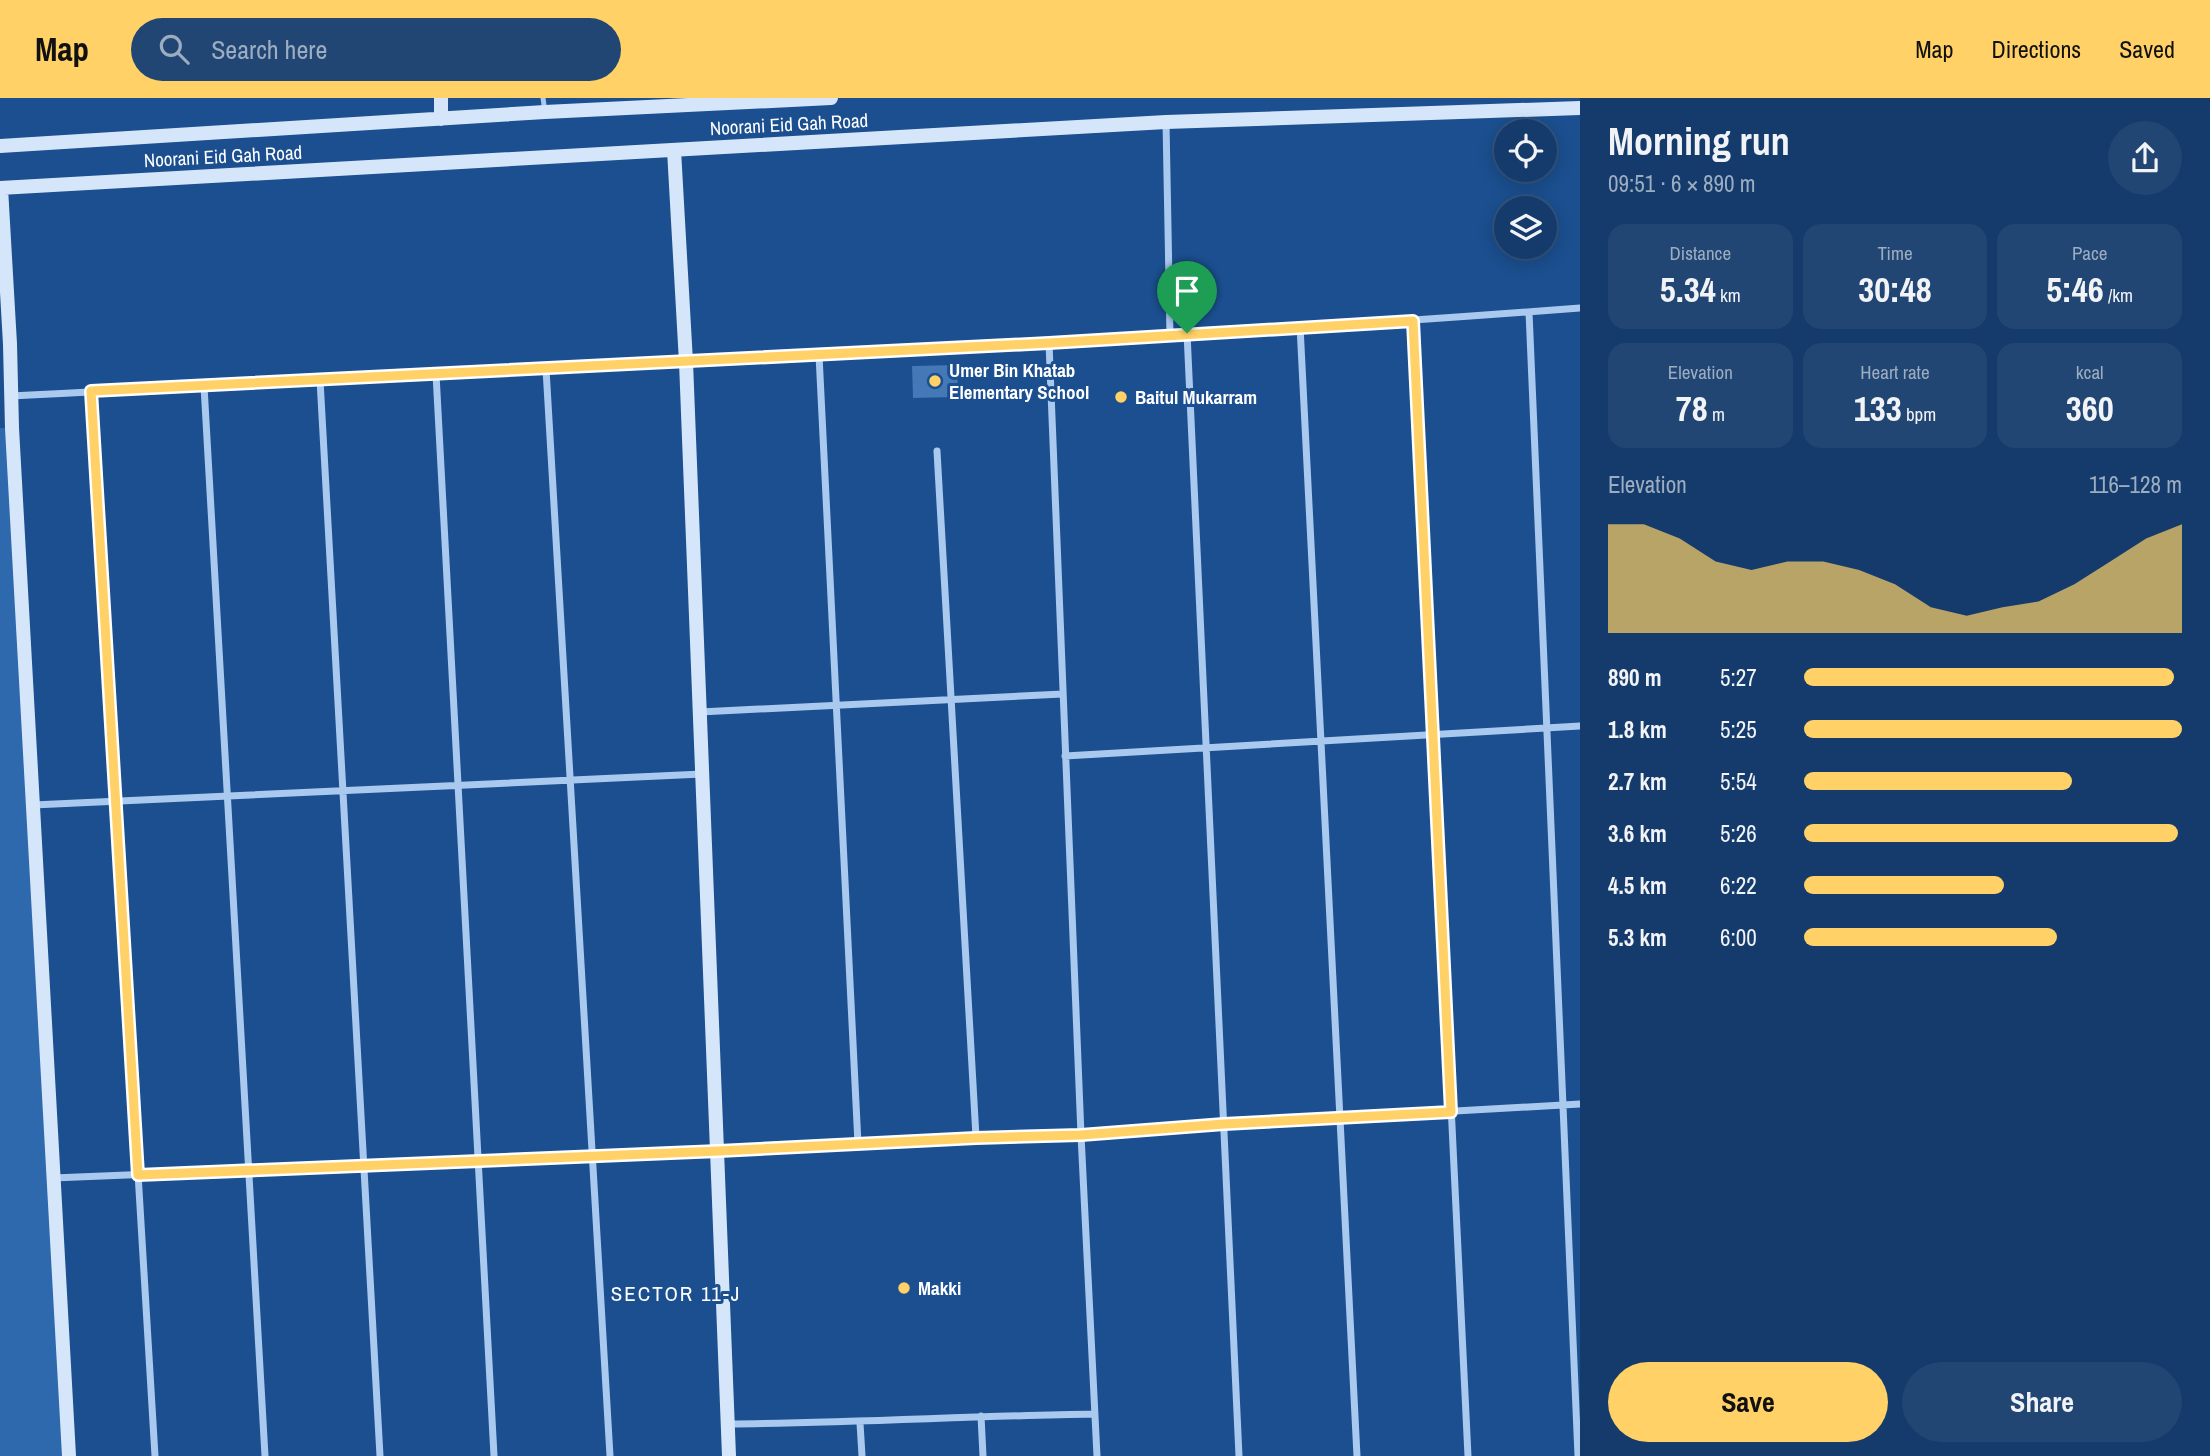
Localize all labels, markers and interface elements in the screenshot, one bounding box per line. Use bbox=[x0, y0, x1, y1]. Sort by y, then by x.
search box bbox=[131, 18, 621, 81]
text: Map bbox=[35, 27, 89, 71]
icon: search bbox=[155, 30, 193, 68]
text: Search here bbox=[211, 32, 327, 67]
text: Map bbox=[1915, 33, 1953, 65]
text: Directions bbox=[1991, 33, 2081, 65]
text: Saved bbox=[2119, 33, 2175, 65]
street label: Noorani Eid Gah Road bbox=[709, 107, 869, 141]
text: Morning run bbox=[1608, 116, 1790, 167]
map controls bbox=[1494, 119, 1557, 259]
button: locate bbox=[1494, 119, 1557, 182]
button: share bbox=[2108, 121, 2182, 195]
street label: Noorani Eid Gah Road bbox=[143, 139, 303, 173]
text: 09:51 · 6 × 890 m bbox=[1608, 168, 1755, 199]
button: layers bbox=[1494, 196, 1557, 259]
text: Distance bbox=[1670, 240, 1731, 266]
text: Time bbox=[1877, 240, 1913, 266]
text: Pace bbox=[2072, 240, 2107, 266]
pin bbox=[1157, 261, 1217, 333]
text: 5.34 bbox=[1660, 266, 1716, 313]
text: 30:48 bbox=[1858, 266, 1932, 313]
text: 5:46 bbox=[2046, 266, 2104, 313]
icon: arrive bbox=[1168, 272, 1206, 310]
text: km bbox=[1716, 282, 1741, 308]
text: /km bbox=[2104, 282, 2133, 308]
place label: Umer Bin Khatab Elementary School bbox=[949, 357, 1089, 405]
text: Elevation bbox=[1668, 359, 1733, 385]
text: Heart rate bbox=[1860, 359, 1930, 385]
text: kcal bbox=[2076, 359, 2104, 385]
marker: Umer Bin Khatab Elementary School bbox=[927, 373, 943, 389]
place label: Baitul Mukarram bbox=[1135, 384, 1257, 410]
text: 78 bbox=[1676, 385, 1708, 432]
text: 133 bbox=[1854, 385, 1902, 432]
text: 360 bbox=[2066, 385, 2114, 432]
marker: Baitul Mukarram bbox=[1113, 389, 1129, 405]
text: m bbox=[1708, 401, 1725, 427]
text: bpm bbox=[1902, 401, 1936, 427]
text: Elevation bbox=[1608, 469, 1687, 500]
text: 116–128 m bbox=[2089, 469, 2182, 500]
text: 890 m bbox=[1608, 662, 1661, 693]
text: 5:27 bbox=[1720, 662, 1757, 693]
text: 1.8 km bbox=[1608, 714, 1667, 745]
text: 5:25 bbox=[1720, 714, 1757, 745]
text: 2.7 km bbox=[1608, 766, 1667, 797]
text: 5:54 bbox=[1720, 766, 1757, 797]
text: 3.6 km bbox=[1608, 818, 1667, 849]
text: 5:26 bbox=[1720, 818, 1757, 849]
text: 4.5 km bbox=[1608, 870, 1667, 901]
text: 6:22 bbox=[1720, 870, 1757, 901]
text: 5.3 km bbox=[1608, 922, 1667, 953]
text: 6:00 bbox=[1720, 922, 1757, 953]
place label: Makki bbox=[918, 1275, 961, 1301]
district label: SECTOR 11-J bbox=[611, 1279, 741, 1308]
marker: Makki bbox=[896, 1280, 912, 1296]
button: Save bbox=[1608, 1362, 1888, 1442]
button: Share bbox=[1902, 1362, 2182, 1442]

